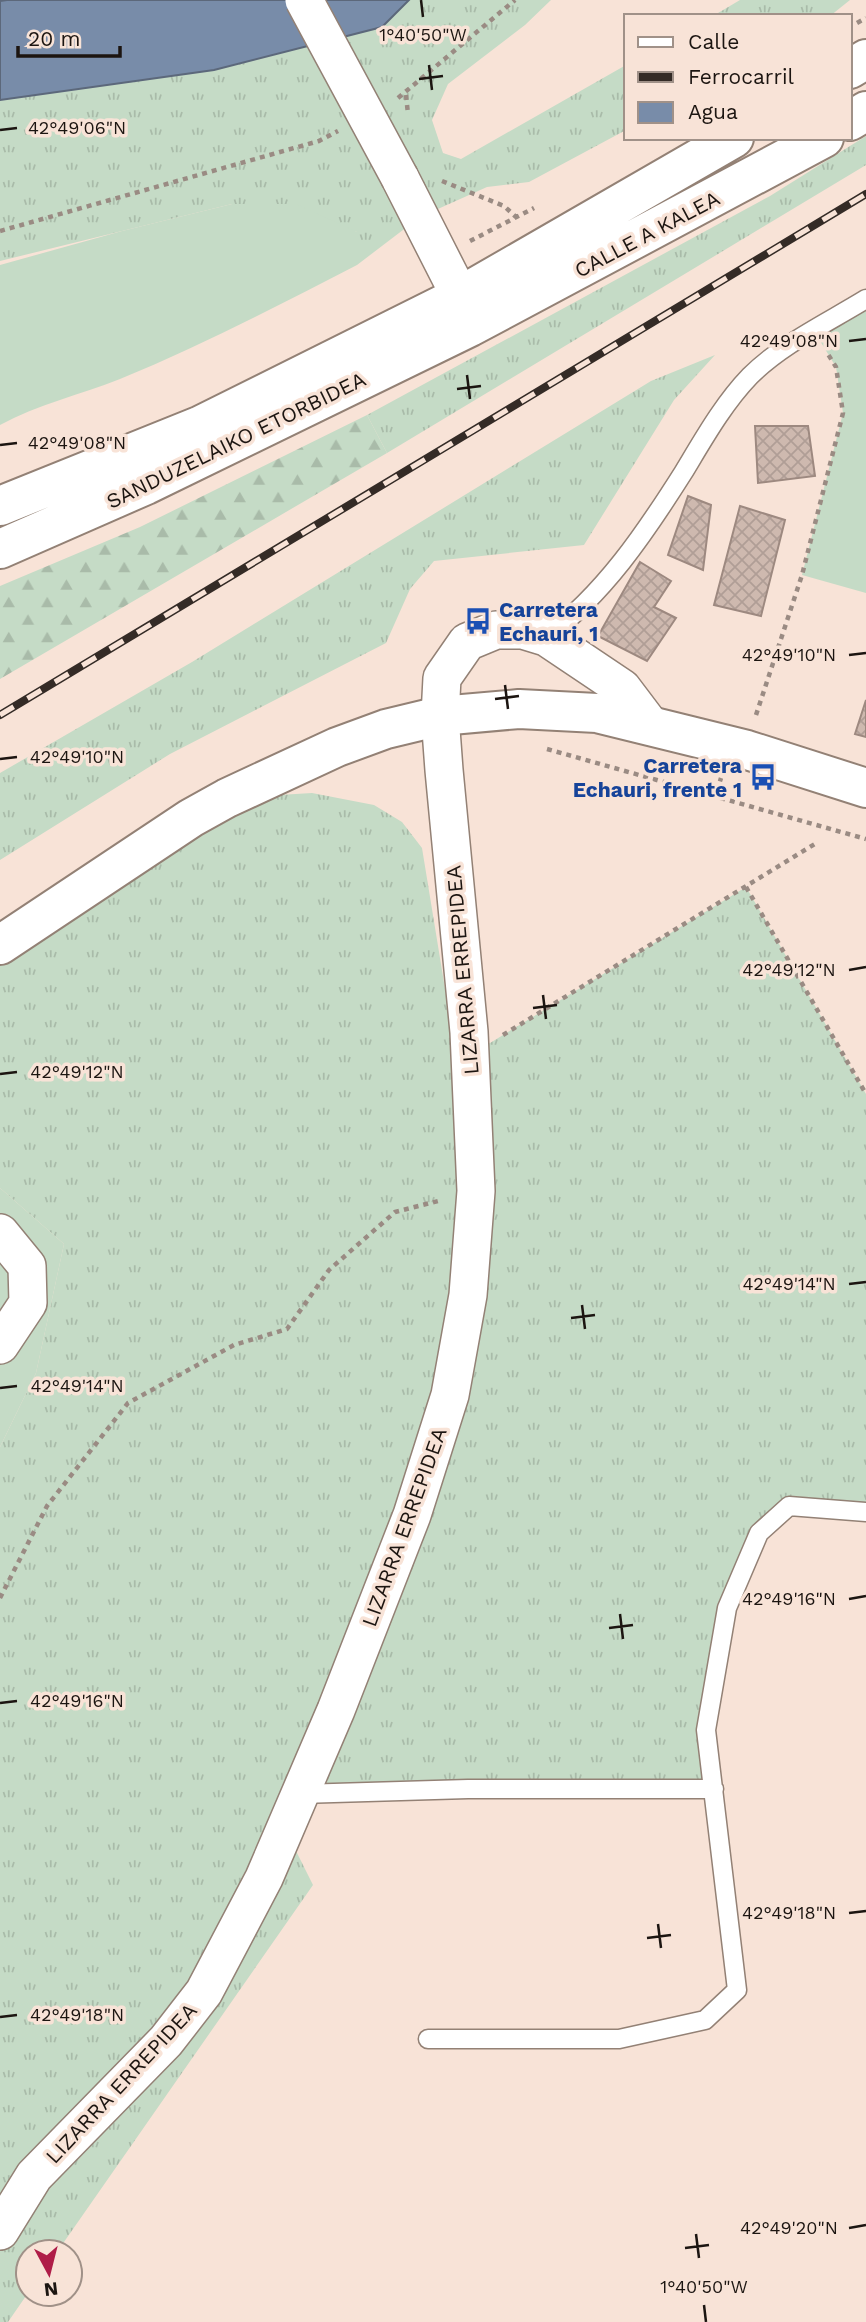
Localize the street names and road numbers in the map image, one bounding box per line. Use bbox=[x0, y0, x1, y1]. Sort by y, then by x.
street label: CALLE A KALEA bbox=[570, 185, 724, 283]
street label: SANDUZELAIKO ETORBIDEA bbox=[102, 366, 370, 514]
street label: LIZARRA ERREPIDEA bbox=[440, 864, 484, 1076]
street label: LIZARRA ERREPIDEA bbox=[356, 1424, 452, 1630]
street label: LIZARRA ERREPIDEA bbox=[40, 1998, 202, 2168]

